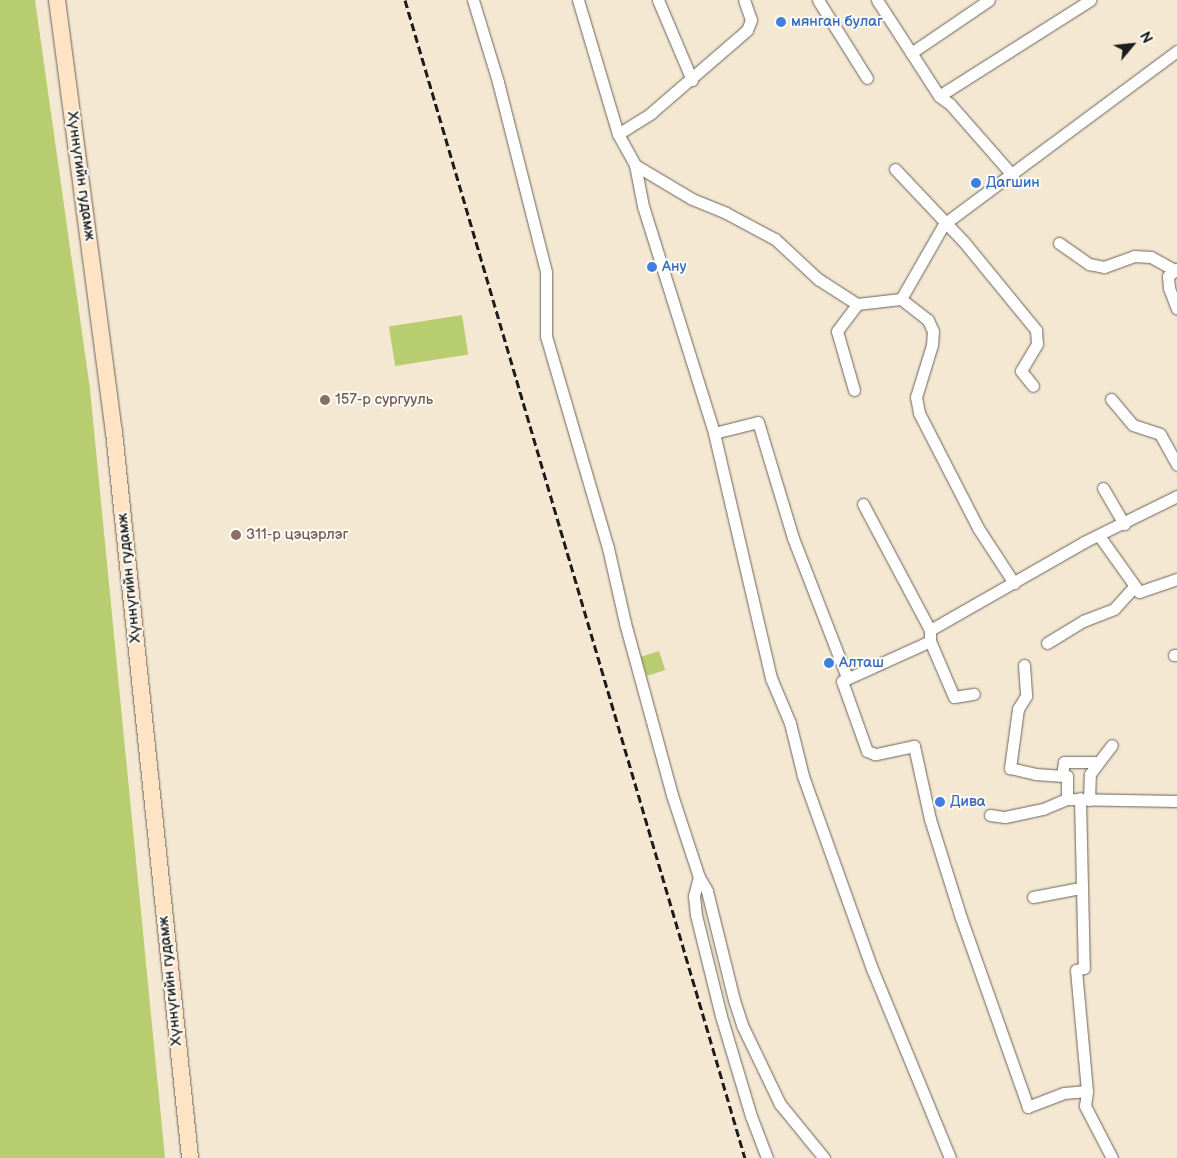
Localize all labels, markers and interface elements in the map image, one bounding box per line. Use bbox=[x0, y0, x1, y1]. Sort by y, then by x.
place label: мянган булаг bbox=[791, 13, 883, 31]
marker: мянган булаг bbox=[775, 16, 787, 28]
north arrow bbox=[1107, 20, 1157, 70]
text: N bbox=[1136, 29, 1156, 46]
street label: Хүннүгийн гудамж bbox=[63, 110, 99, 242]
place label: Дагшин bbox=[986, 174, 1040, 192]
marker: Дагшин bbox=[970, 177, 982, 189]
place label: Ану bbox=[662, 258, 686, 276]
marker: Ану bbox=[646, 261, 658, 273]
place label: 157-р сургууль bbox=[335, 391, 433, 409]
marker: 157-р сургууль bbox=[319, 394, 331, 406]
street label: Хүннүгийн гудамж bbox=[113, 512, 145, 644]
place label: 311-р цэцэрлэг bbox=[246, 526, 348, 544]
marker: 311-р цэцэрлэг bbox=[230, 529, 242, 541]
place label: Алташ bbox=[839, 654, 884, 672]
marker: Алташ bbox=[823, 657, 835, 669]
place label: Дива bbox=[950, 793, 986, 811]
marker: Дива bbox=[934, 796, 946, 808]
street label: Хүннүгийн гудамж bbox=[154, 915, 186, 1047]

